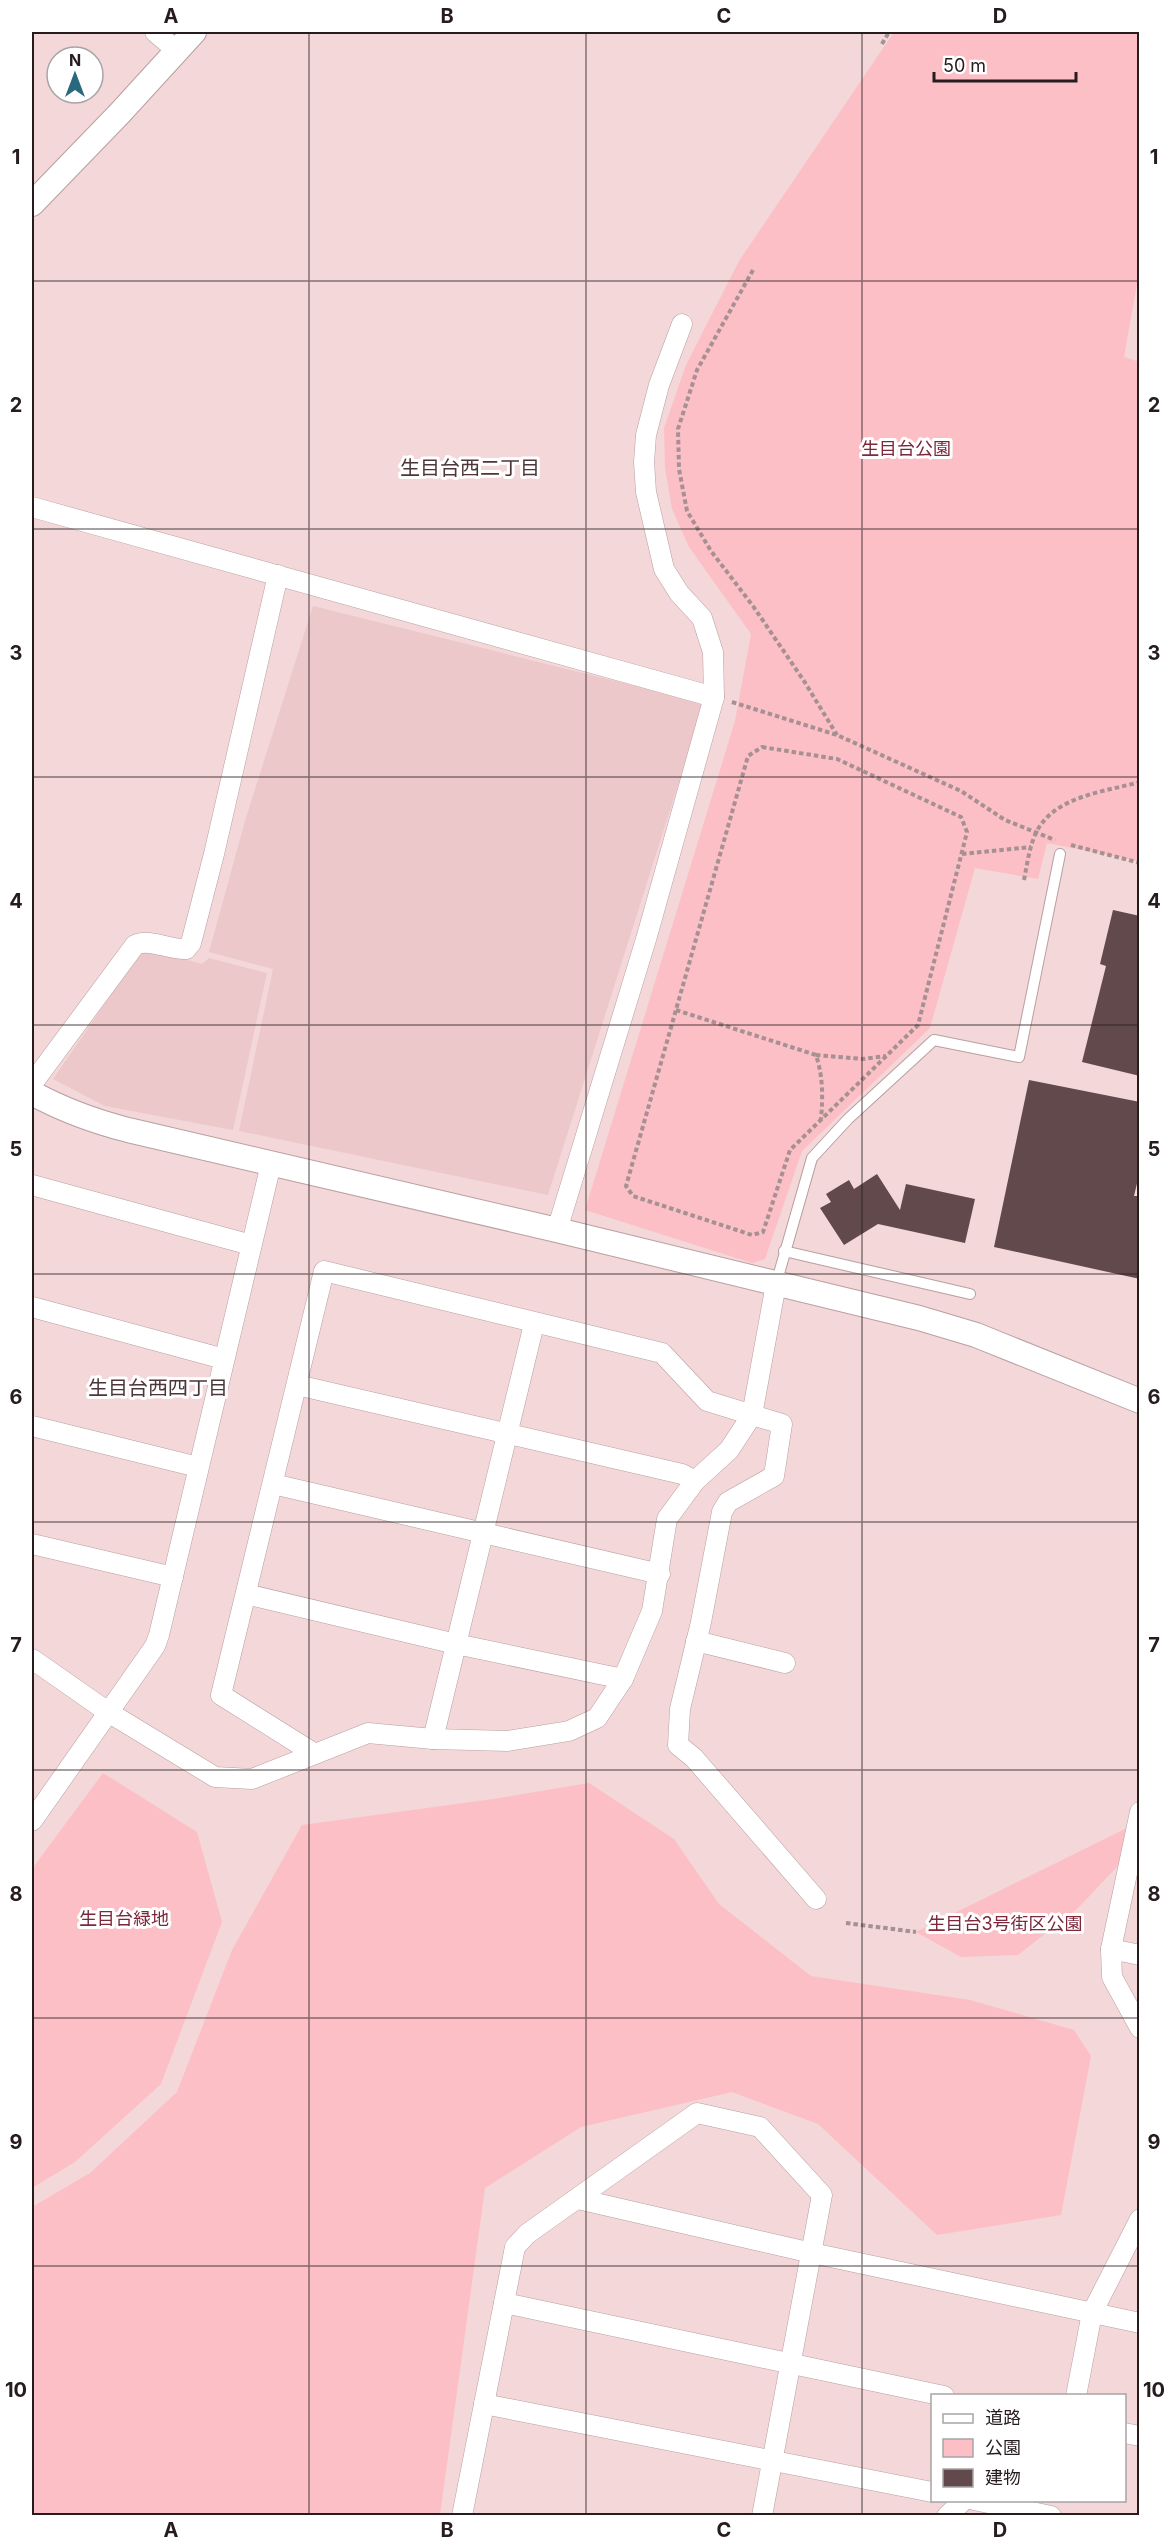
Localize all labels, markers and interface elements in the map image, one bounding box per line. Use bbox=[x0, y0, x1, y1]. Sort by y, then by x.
text: A bbox=[164, 4, 179, 28]
text: B bbox=[440, 4, 454, 28]
text: C bbox=[717, 4, 731, 28]
text: D bbox=[993, 4, 1007, 28]
north arrow bbox=[45, 45, 105, 105]
scale bar bbox=[934, 45, 1076, 83]
text: N bbox=[69, 50, 81, 70]
text: 50 m bbox=[943, 55, 986, 76]
text: 1 bbox=[12, 145, 20, 169]
text: 1 bbox=[1150, 145, 1158, 169]
text: 2 bbox=[10, 393, 22, 417]
text: 2 bbox=[1148, 393, 1160, 417]
park label: 生目台公園 bbox=[861, 438, 951, 459]
district label: 生目台西二丁目 bbox=[400, 456, 540, 480]
text: 3 bbox=[10, 641, 22, 665]
text: 3 bbox=[1148, 641, 1160, 665]
text: 4 bbox=[9, 889, 23, 913]
text: 4 bbox=[1147, 889, 1161, 913]
text: 5 bbox=[10, 1137, 22, 1161]
text: 5 bbox=[1148, 1137, 1160, 1161]
district label: 生目台西四丁目 bbox=[88, 1376, 228, 1400]
text: 6 bbox=[10, 1385, 23, 1409]
text: 6 bbox=[1148, 1385, 1161, 1409]
text: 7 bbox=[10, 1633, 22, 1657]
text: 7 bbox=[1148, 1633, 1160, 1657]
text: 8 bbox=[9, 1882, 23, 1906]
text: 8 bbox=[1147, 1882, 1161, 1906]
park label: 生目台緑地 bbox=[79, 1908, 169, 1929]
park label: 生目台3号街区公園 bbox=[927, 1913, 1083, 1934]
text: 9 bbox=[10, 2130, 23, 2154]
text: 9 bbox=[1148, 2130, 1161, 2154]
text: 10 bbox=[5, 2378, 27, 2402]
text: 10 bbox=[1143, 2378, 1165, 2402]
legend bbox=[931, 2394, 1126, 2502]
text: 道路 bbox=[985, 2407, 1021, 2428]
text: 公園 bbox=[985, 2437, 1021, 2458]
text: 建物 bbox=[985, 2467, 1021, 2488]
text: A bbox=[164, 2518, 179, 2542]
text: B bbox=[440, 2518, 454, 2542]
text: C bbox=[717, 2518, 731, 2542]
text: D bbox=[993, 2518, 1007, 2542]

